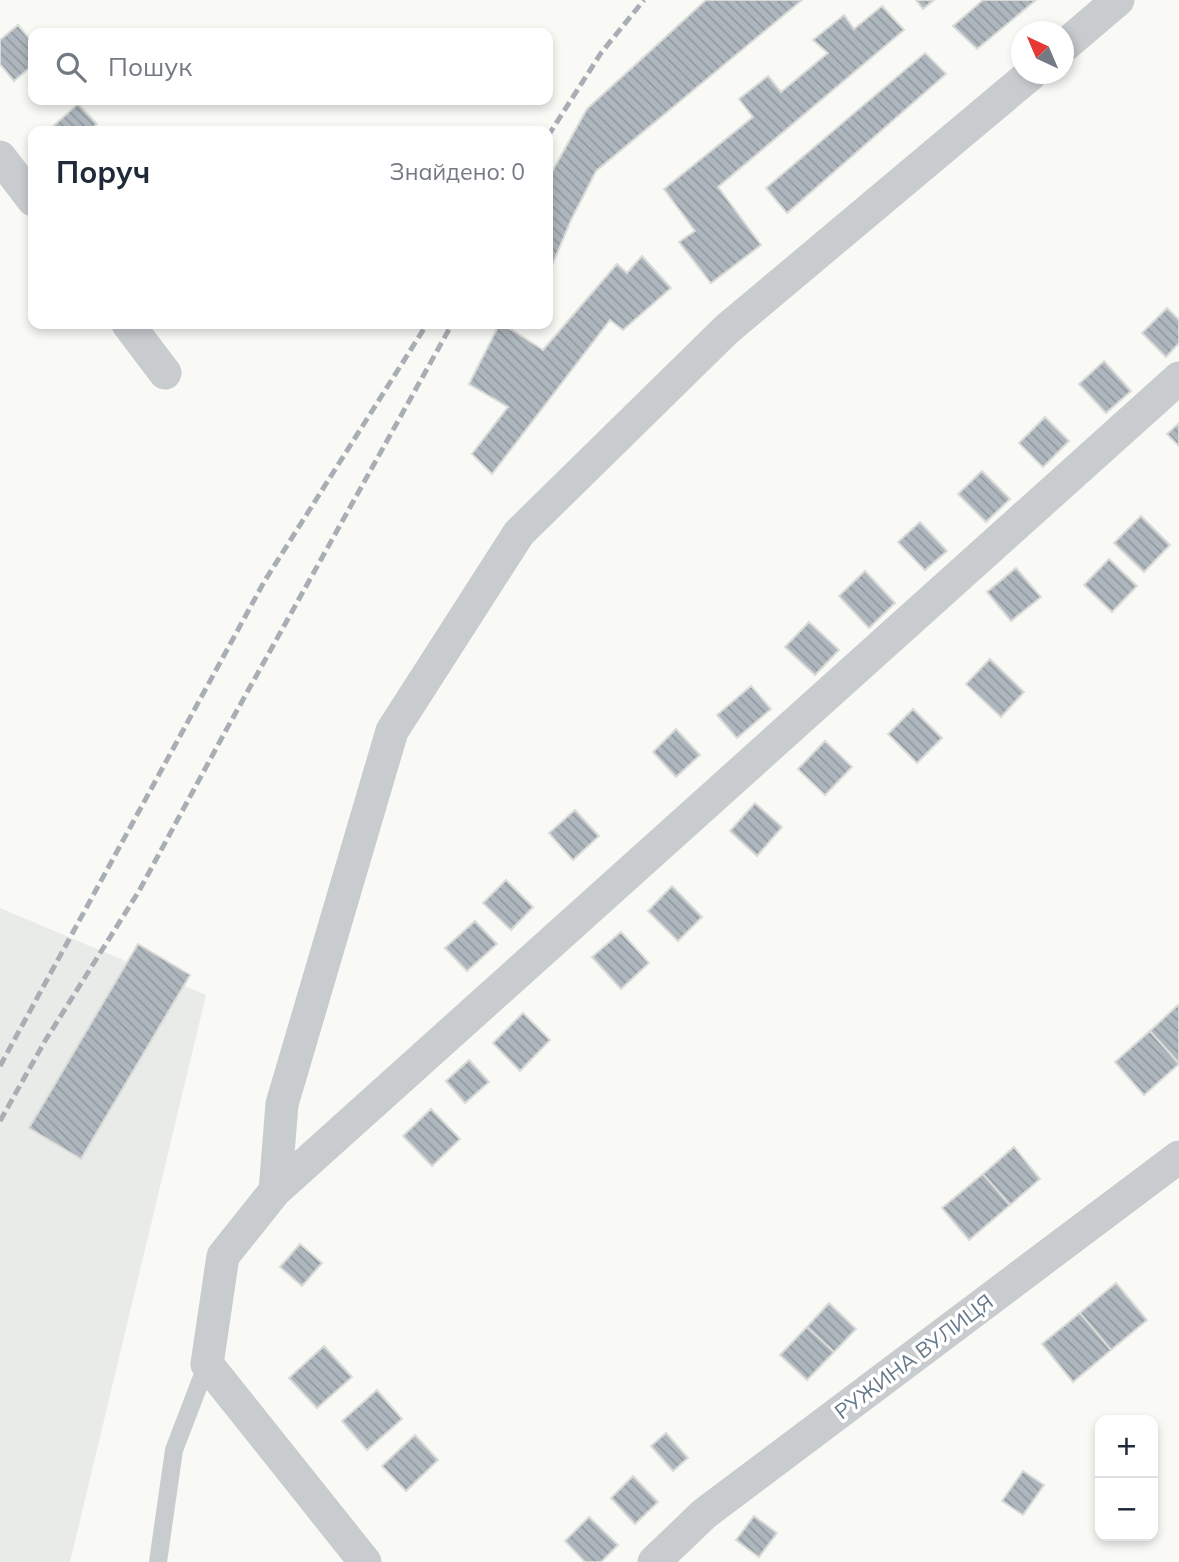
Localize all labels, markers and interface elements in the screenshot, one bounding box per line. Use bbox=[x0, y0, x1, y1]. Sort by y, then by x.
north arrow bbox=[1011, 21, 1074, 84]
search box bbox=[28, 28, 553, 105]
icon: search bbox=[52, 48, 90, 86]
text: Пошук bbox=[108, 50, 192, 83]
text: Поруч bbox=[56, 153, 150, 191]
text: Знайдено: 0 bbox=[390, 157, 525, 186]
street label: РУЖИНА ВУЛИЦЯ bbox=[829, 1288, 998, 1424]
map controls bbox=[1095, 1415, 1158, 1541]
button: + bbox=[1095, 1415, 1158, 1478]
button: − bbox=[1095, 1478, 1158, 1541]

